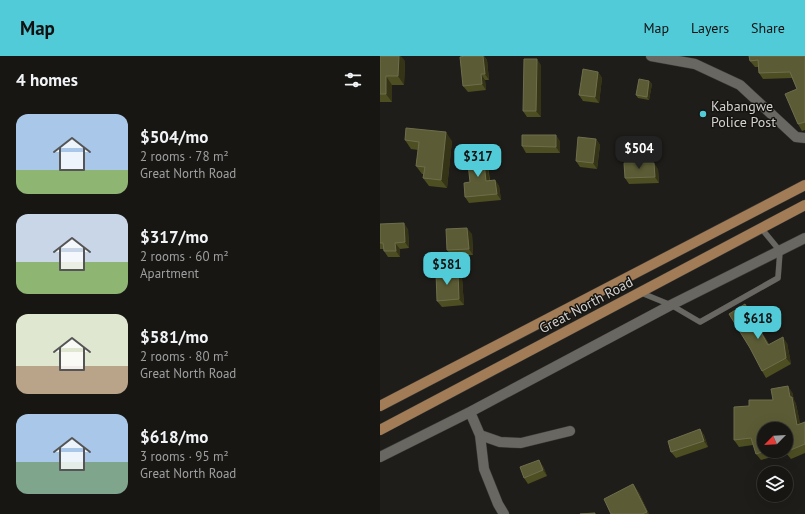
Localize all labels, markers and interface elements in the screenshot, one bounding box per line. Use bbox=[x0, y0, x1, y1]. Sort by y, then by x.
text: Map bbox=[20, 16, 55, 40]
text: Map bbox=[643, 19, 669, 37]
text: Layers bbox=[691, 19, 729, 37]
text: Share bbox=[751, 19, 785, 37]
text: 4 homes bbox=[16, 69, 78, 91]
icon: filters bbox=[342, 69, 364, 91]
place label: Kabangwe Police Post bbox=[711, 97, 776, 131]
marker: Kabangwe Police Post bbox=[698, 109, 708, 119]
text: $504/mo bbox=[140, 126, 208, 148]
icon: home bbox=[48, 130, 96, 178]
pin: $504 bbox=[615, 136, 663, 170]
text: $504 bbox=[624, 140, 654, 157]
pin: $317 bbox=[454, 144, 502, 178]
text: 2 rooms · 78 m² bbox=[140, 148, 229, 165]
text: $317 bbox=[463, 148, 493, 165]
text: Great North Road bbox=[140, 165, 236, 182]
text: $317/mo bbox=[140, 226, 208, 248]
icon: home bbox=[48, 230, 96, 278]
text: 2 rooms · 60 m² bbox=[140, 248, 229, 265]
pin: $581 bbox=[423, 252, 471, 286]
text: $581 bbox=[432, 256, 462, 273]
text: Apartment bbox=[140, 265, 199, 282]
street label: Great North Road bbox=[536, 273, 636, 337]
pin: $618 bbox=[734, 306, 782, 340]
text: $618 bbox=[743, 310, 773, 327]
text: $581/mo bbox=[140, 326, 208, 348]
icon: home bbox=[48, 330, 96, 378]
text: 2 rooms · 80 m² bbox=[140, 348, 229, 365]
text: Great North Road bbox=[140, 365, 236, 382]
north arrow bbox=[757, 422, 793, 458]
map controls bbox=[757, 422, 793, 502]
text: $618/mo bbox=[140, 426, 208, 448]
icon: home bbox=[48, 430, 96, 478]
text: 3 rooms · 95 m² bbox=[140, 448, 229, 465]
text: Great North Road bbox=[140, 465, 236, 482]
button: layers bbox=[757, 466, 793, 502]

